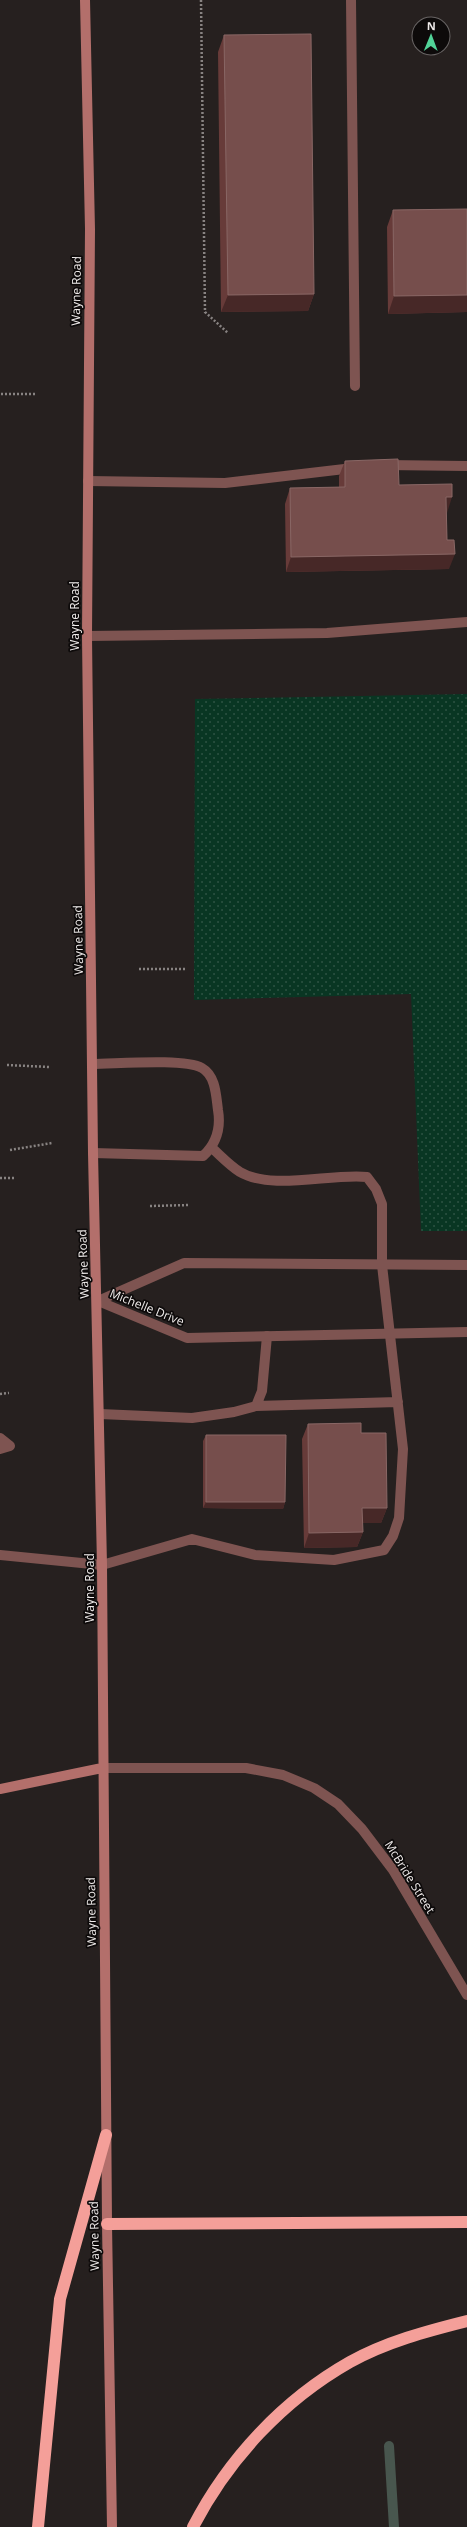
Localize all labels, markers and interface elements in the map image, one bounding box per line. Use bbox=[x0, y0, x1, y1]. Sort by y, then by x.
north arrow bbox=[411, 16, 451, 56]
text: N bbox=[427, 18, 436, 33]
street label: Wayne Road bbox=[67, 256, 85, 326]
street label: Wayne Road bbox=[66, 581, 83, 651]
street label: Wayne Road bbox=[69, 905, 87, 975]
street label: Wayne Road bbox=[73, 1229, 93, 1299]
street label: Michelle Drive bbox=[107, 1284, 187, 1330]
street label: Wayne Road bbox=[81, 1553, 98, 1623]
street label: McBride Street bbox=[381, 1837, 439, 1917]
street label: Wayne Road bbox=[82, 1877, 100, 1947]
street label: Wayne Road bbox=[85, 2201, 103, 2271]

